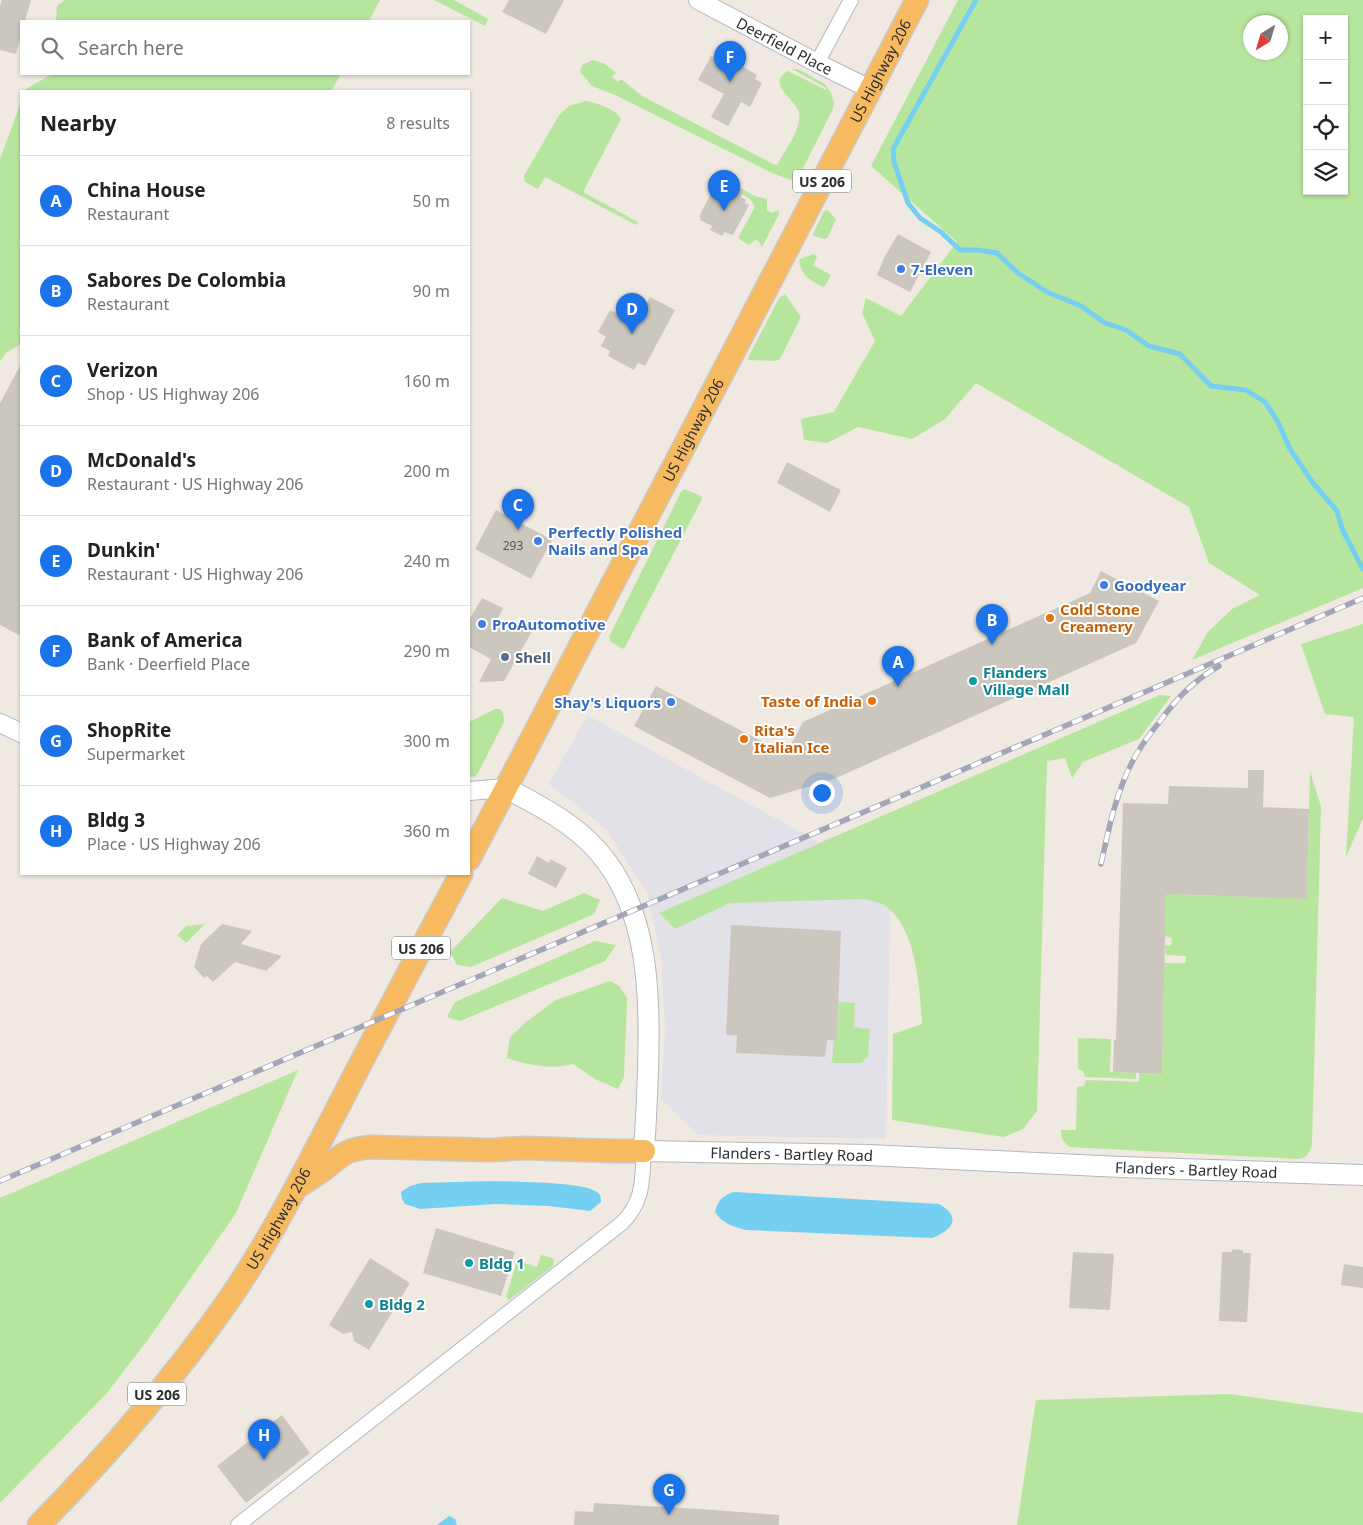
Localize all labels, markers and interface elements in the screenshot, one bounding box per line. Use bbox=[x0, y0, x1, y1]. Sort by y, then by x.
street label: Deerfield Place bbox=[733, 12, 836, 79]
north arrow bbox=[1243, 15, 1288, 60]
map controls bbox=[1303, 15, 1348, 195]
button: + bbox=[1303, 15, 1348, 60]
street label: US Highway 206 bbox=[845, 16, 915, 126]
search box bbox=[20, 20, 470, 75]
icon: search bbox=[38, 34, 66, 62]
text: Search here bbox=[78, 35, 184, 61]
pin: F bbox=[714, 41, 746, 82]
button: − bbox=[1303, 60, 1348, 105]
button: locate bbox=[1303, 105, 1348, 150]
text: Nearby bbox=[40, 109, 116, 137]
text: 8 results bbox=[386, 112, 450, 134]
button: layers bbox=[1303, 150, 1348, 195]
pin: E bbox=[708, 170, 740, 211]
road number: US 206 bbox=[793, 170, 851, 192]
text: China House bbox=[87, 177, 206, 203]
text: A bbox=[50, 190, 62, 212]
text: 50 m bbox=[413, 190, 450, 212]
text: Restaurant bbox=[87, 203, 169, 225]
place label: 7-Eleven bbox=[911, 259, 973, 279]
marker: 7-Eleven bbox=[895, 263, 907, 275]
text: Sabores De Colombia bbox=[87, 267, 286, 293]
text: B bbox=[51, 280, 61, 302]
text: 90 m bbox=[413, 280, 450, 302]
text: Restaurant bbox=[87, 293, 169, 315]
pin: D bbox=[616, 293, 648, 334]
text: Verizon bbox=[87, 357, 158, 383]
text: C bbox=[51, 370, 61, 392]
text: 160 m bbox=[403, 370, 450, 392]
street label: US Highway 206 bbox=[658, 375, 728, 485]
text: Shop · US Highway 206 bbox=[87, 383, 259, 405]
text: McDonald's bbox=[87, 447, 196, 473]
text: D bbox=[50, 460, 62, 482]
text: 200 m bbox=[403, 460, 450, 482]
text: Restaurant · US Highway 206 bbox=[87, 473, 304, 495]
pin: C bbox=[502, 489, 534, 530]
place label: Perfectly Polished Nails and Spa bbox=[548, 522, 682, 559]
marker: Perfectly Polished Nails and Spa bbox=[532, 535, 544, 547]
text: Dunkin' bbox=[87, 537, 160, 563]
house number: 293 bbox=[503, 537, 523, 554]
text: E bbox=[52, 550, 60, 572]
text: 240 m bbox=[403, 550, 450, 572]
text: Restaurant · US Highway 206 bbox=[87, 563, 304, 585]
place label: Goodyear bbox=[1114, 575, 1187, 595]
marker: Goodyear bbox=[1098, 579, 1110, 591]
place label: Cold Stone Creamery bbox=[1060, 599, 1140, 636]
pin: B bbox=[976, 604, 1008, 645]
marker: Cold Stone Creamery bbox=[1044, 612, 1056, 624]
place label: ProAutomotive bbox=[492, 614, 606, 634]
marker: ProAutomotive bbox=[476, 618, 488, 630]
text: Bank of America bbox=[87, 627, 243, 653]
text: F bbox=[52, 640, 60, 662]
text: 290 m bbox=[403, 640, 450, 662]
pin: A bbox=[882, 646, 914, 687]
place label: Shell bbox=[515, 647, 551, 667]
marker: Shell bbox=[499, 651, 511, 663]
text: Bank · Deerfield Place bbox=[87, 653, 250, 675]
place label: Flanders Village Mall bbox=[983, 662, 1070, 699]
marker: Flanders Village Mall bbox=[967, 675, 979, 687]
place label: Taste of India bbox=[761, 691, 862, 711]
place label: Shay's Liquors bbox=[554, 692, 661, 712]
marker: Taste of India bbox=[866, 695, 878, 707]
marker: Shay's Liquors bbox=[665, 696, 677, 708]
text: ShopRite bbox=[87, 717, 171, 743]
place label: Rita's Italian Ice bbox=[754, 720, 829, 757]
text: G bbox=[50, 730, 62, 752]
text: 300 m bbox=[403, 730, 450, 752]
marker: Rita's Italian Ice bbox=[738, 733, 750, 745]
text: Supermarket bbox=[87, 743, 185, 765]
your location bbox=[809, 780, 835, 806]
text: Bldg 3 bbox=[87, 807, 145, 833]
text: H bbox=[50, 820, 62, 842]
text: 360 m bbox=[403, 820, 450, 842]
text: Place · US Highway 206 bbox=[87, 833, 261, 855]
road number: US 206 bbox=[392, 936, 450, 960]
street label: Flanders - Bartley Road bbox=[710, 1142, 873, 1165]
street label: Flanders - Bartley Road bbox=[1115, 1157, 1278, 1182]
street label: US Highway 206 bbox=[241, 1164, 315, 1273]
place label: Bldg 1 bbox=[479, 1253, 525, 1273]
marker: Bldg 1 bbox=[463, 1257, 475, 1269]
place label: Bldg 2 bbox=[379, 1294, 425, 1314]
marker: Bldg 2 bbox=[363, 1298, 375, 1310]
road number: US 206 bbox=[128, 1382, 186, 1406]
pin: H bbox=[248, 1419, 280, 1460]
pin: G bbox=[653, 1474, 685, 1515]

